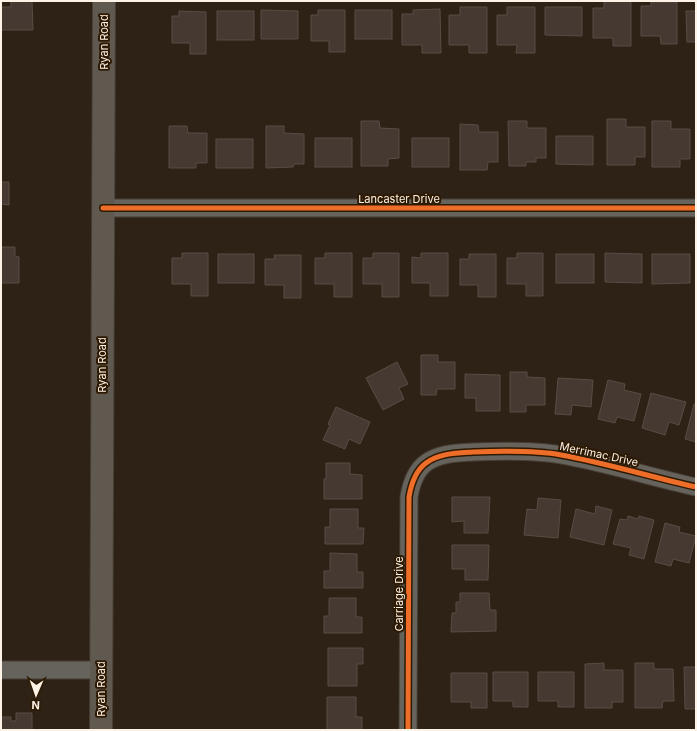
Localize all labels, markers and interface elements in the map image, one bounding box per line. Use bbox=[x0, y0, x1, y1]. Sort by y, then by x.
street label: Ryan Road bbox=[97, 14, 111, 70]
street label: Lancaster Drive bbox=[358, 192, 440, 206]
street label: Ryan Road bbox=[95, 337, 109, 393]
street label: Merrimac Drive bbox=[558, 439, 640, 469]
street label: Carriage Drive bbox=[392, 556, 406, 632]
street label: Ryan Road bbox=[94, 661, 108, 717]
north arrow bbox=[16, 675, 56, 715]
text: N bbox=[31, 698, 40, 712]

